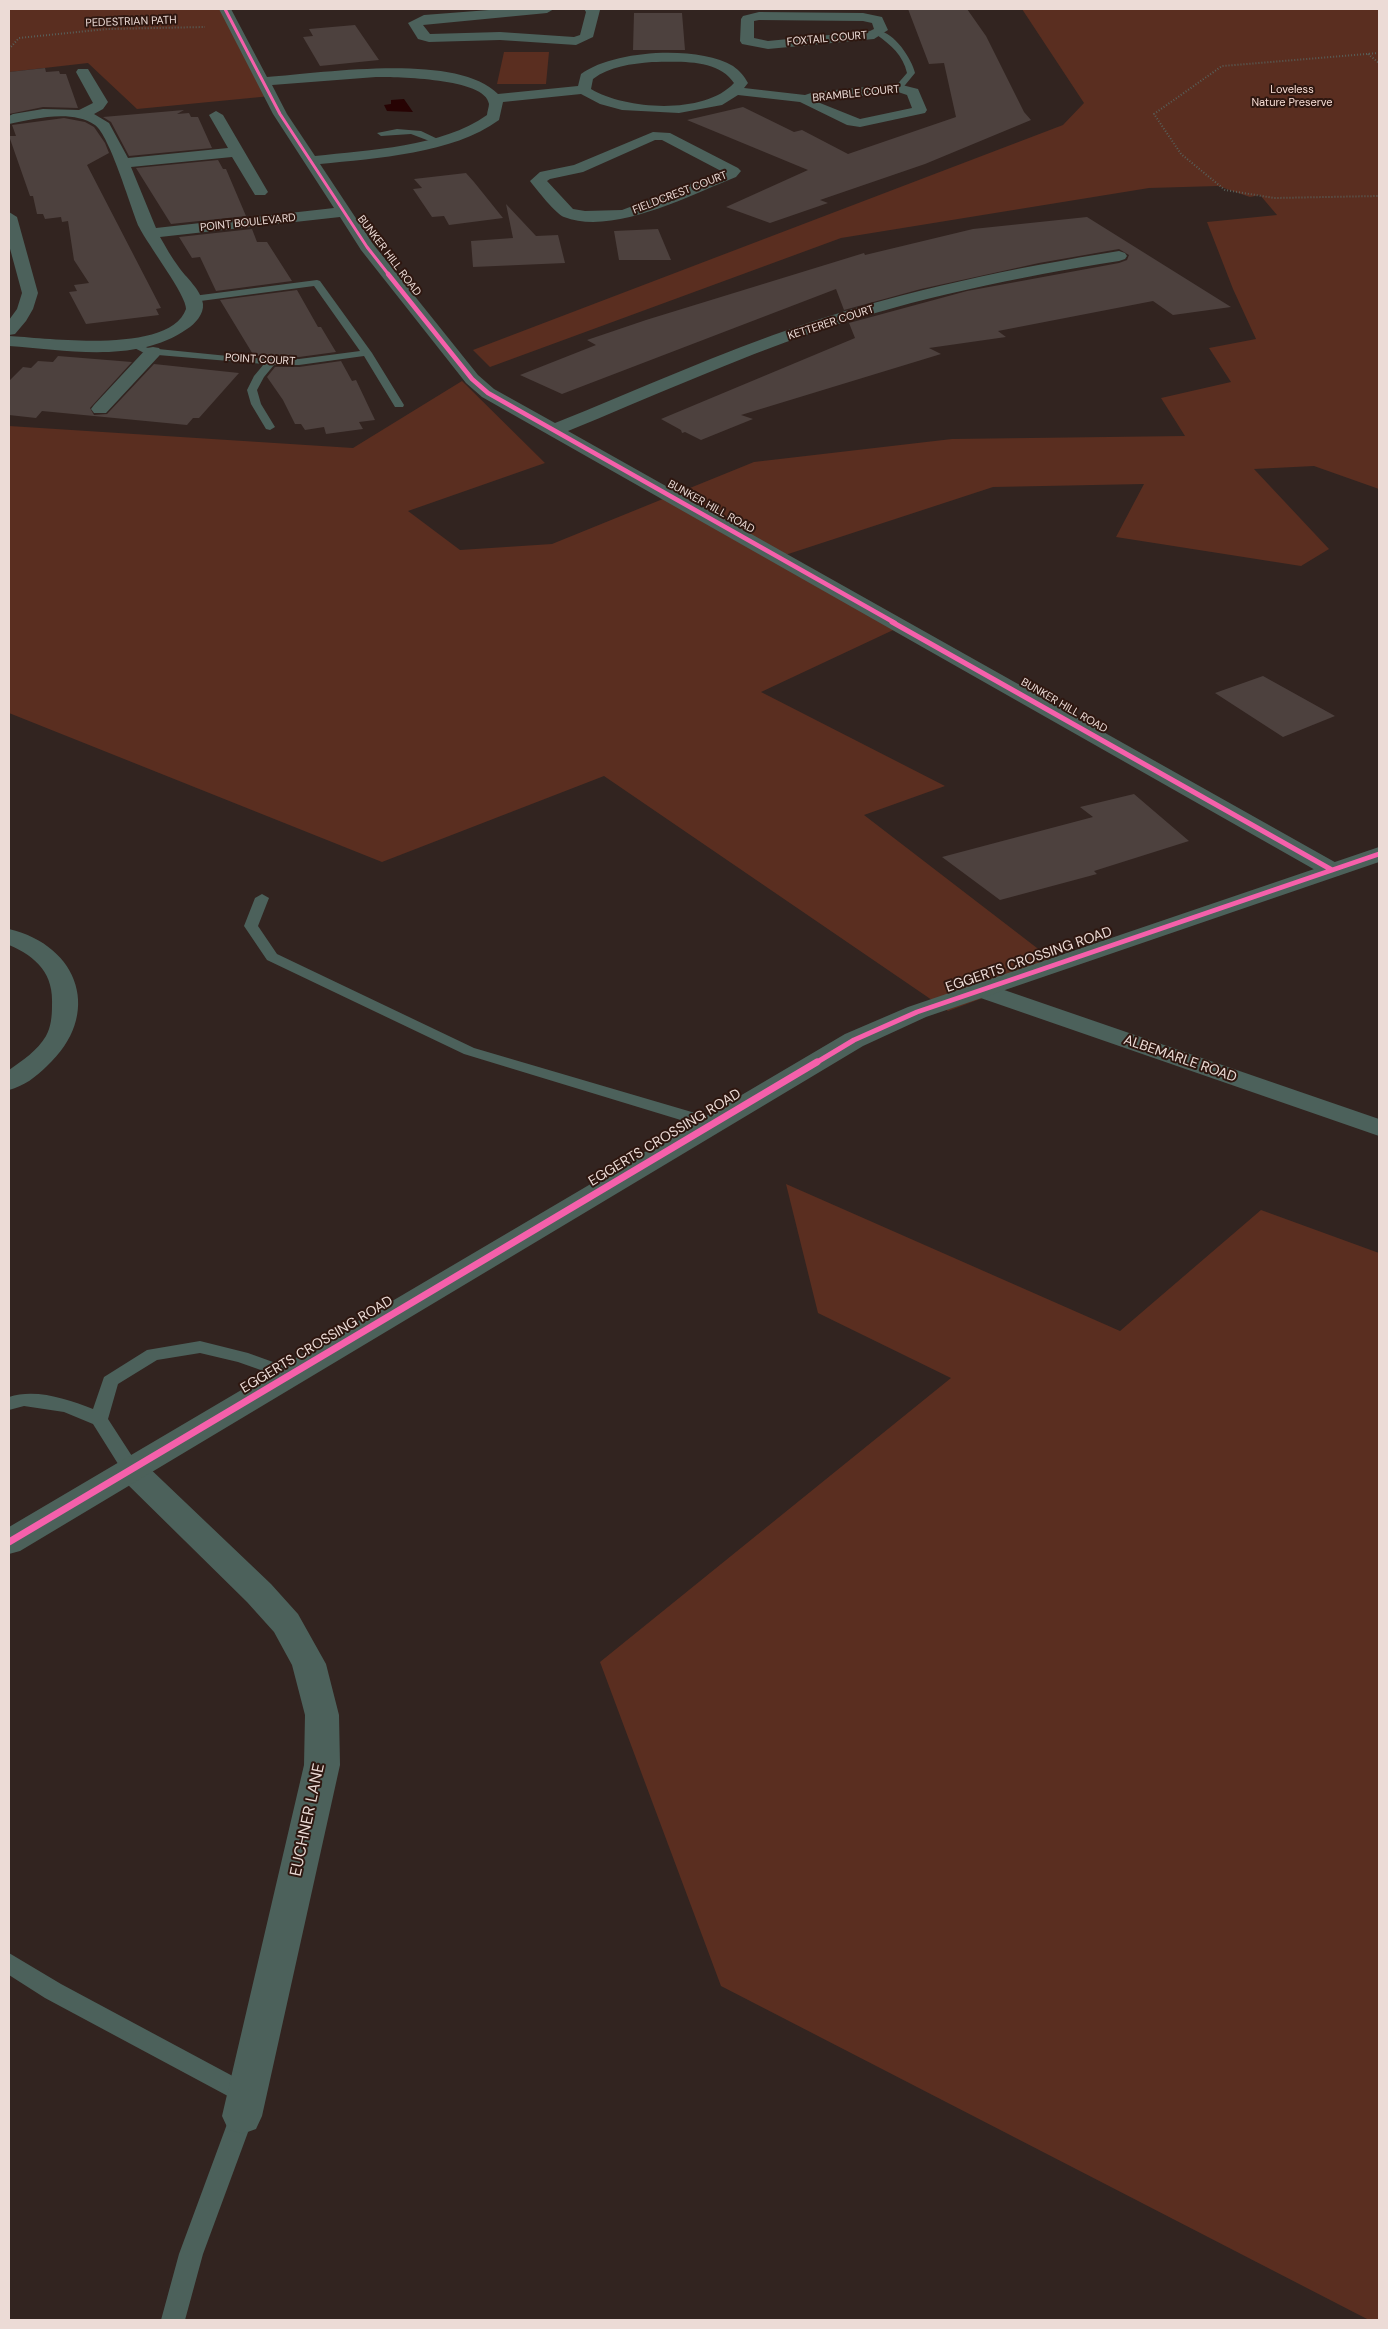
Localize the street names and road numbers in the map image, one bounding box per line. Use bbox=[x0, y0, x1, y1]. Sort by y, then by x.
street label: PEDESTRIAN PATH bbox=[85, 14, 177, 30]
street label: FOXTAIL COURT bbox=[786, 29, 868, 49]
street label: BRAMBLE COURT bbox=[812, 83, 900, 105]
street label: FIELDCREST COURT bbox=[631, 169, 729, 217]
street label: POINT BOULEVARD bbox=[199, 211, 297, 235]
street label: BUNKER HILL ROAD bbox=[354, 213, 424, 299]
street label: KETTERER COURT bbox=[786, 303, 876, 343]
street label: POINT COURT bbox=[224, 352, 296, 368]
street label: BUNKER HILL ROAD bbox=[665, 478, 757, 536]
street label: BUNKER HILL ROAD bbox=[1018, 676, 1110, 736]
street label: EGGERTS CROSSING ROAD bbox=[944, 924, 1114, 996]
street label: ALBEMARLE ROAD bbox=[1121, 1032, 1239, 1086]
street label: EGGERTS CROSSING ROAD bbox=[586, 1086, 744, 1190]
street label: EGGERTS CROSSING ROAD bbox=[238, 1293, 396, 1397]
street label: EUCHNER LANE bbox=[287, 1762, 329, 1878]

